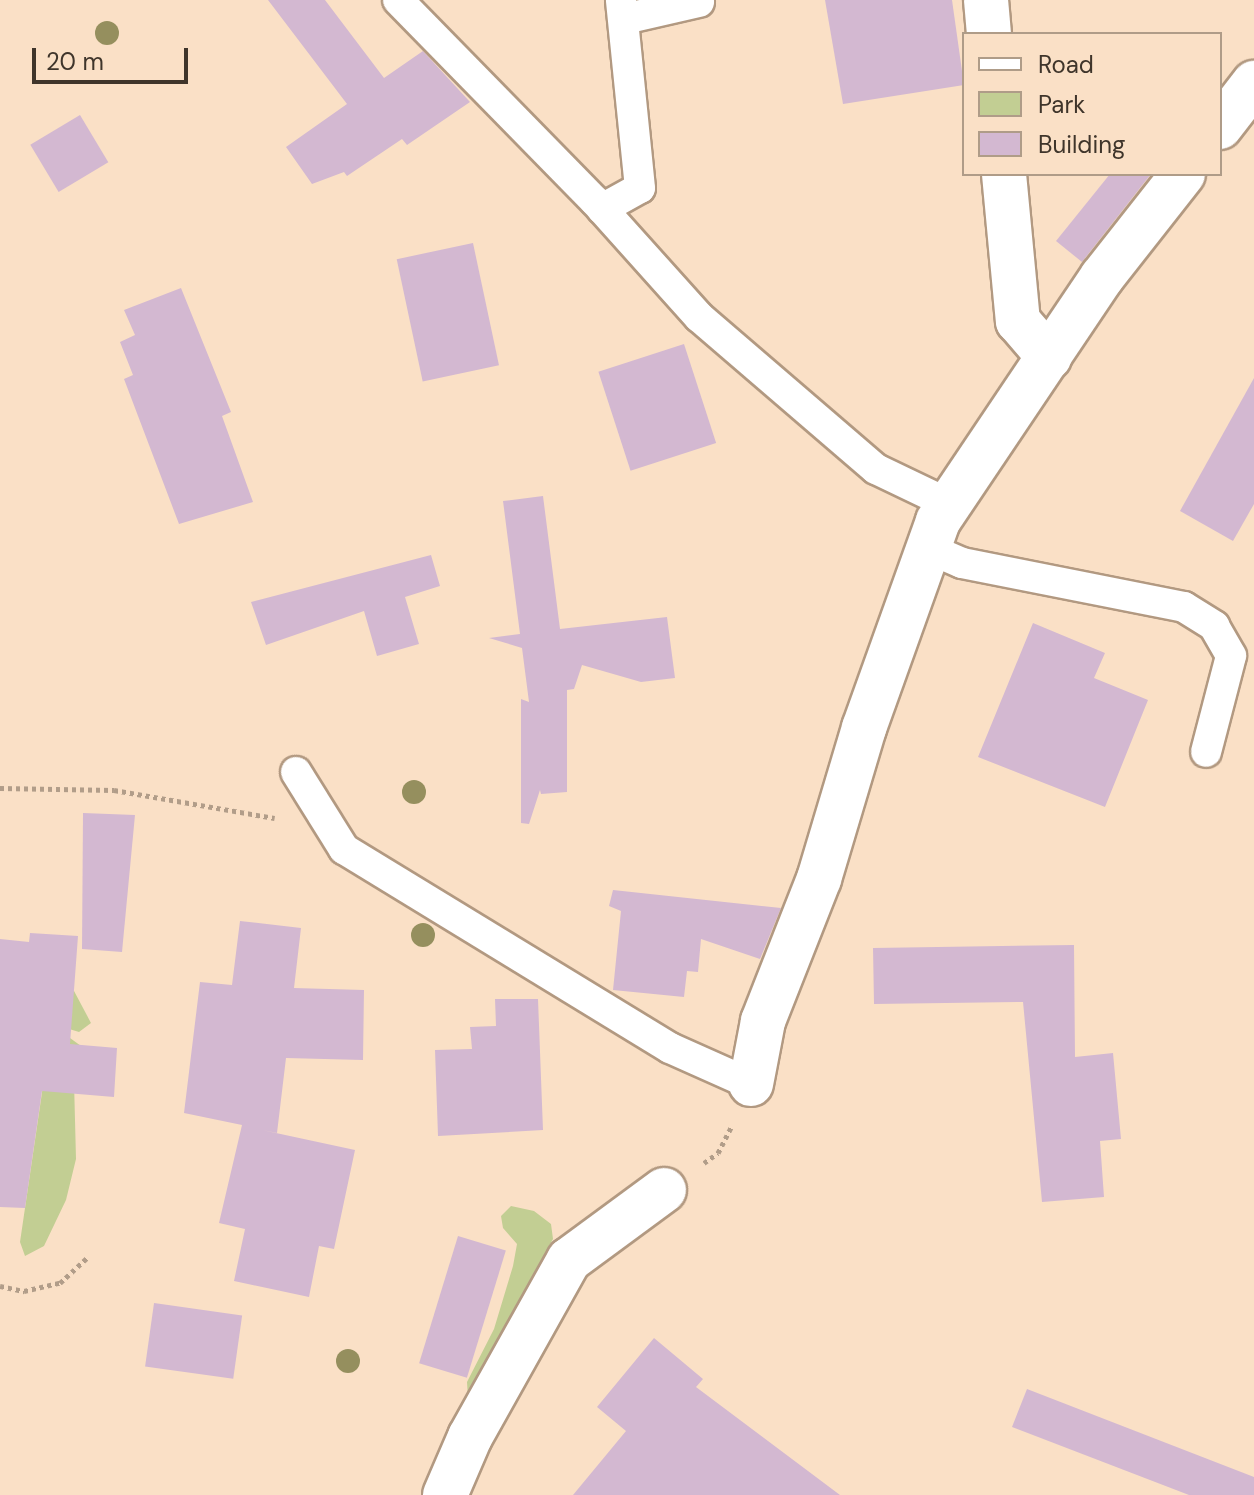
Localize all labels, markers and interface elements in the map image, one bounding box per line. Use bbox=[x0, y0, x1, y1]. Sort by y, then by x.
scale bar bbox=[36, 32, 192, 82]
legend bbox=[962, 32, 1222, 176]
text: 20 m bbox=[46, 46, 104, 77]
text: Road bbox=[1038, 49, 1094, 80]
text: Park bbox=[1038, 89, 1085, 120]
text: Building bbox=[1038, 129, 1125, 160]

